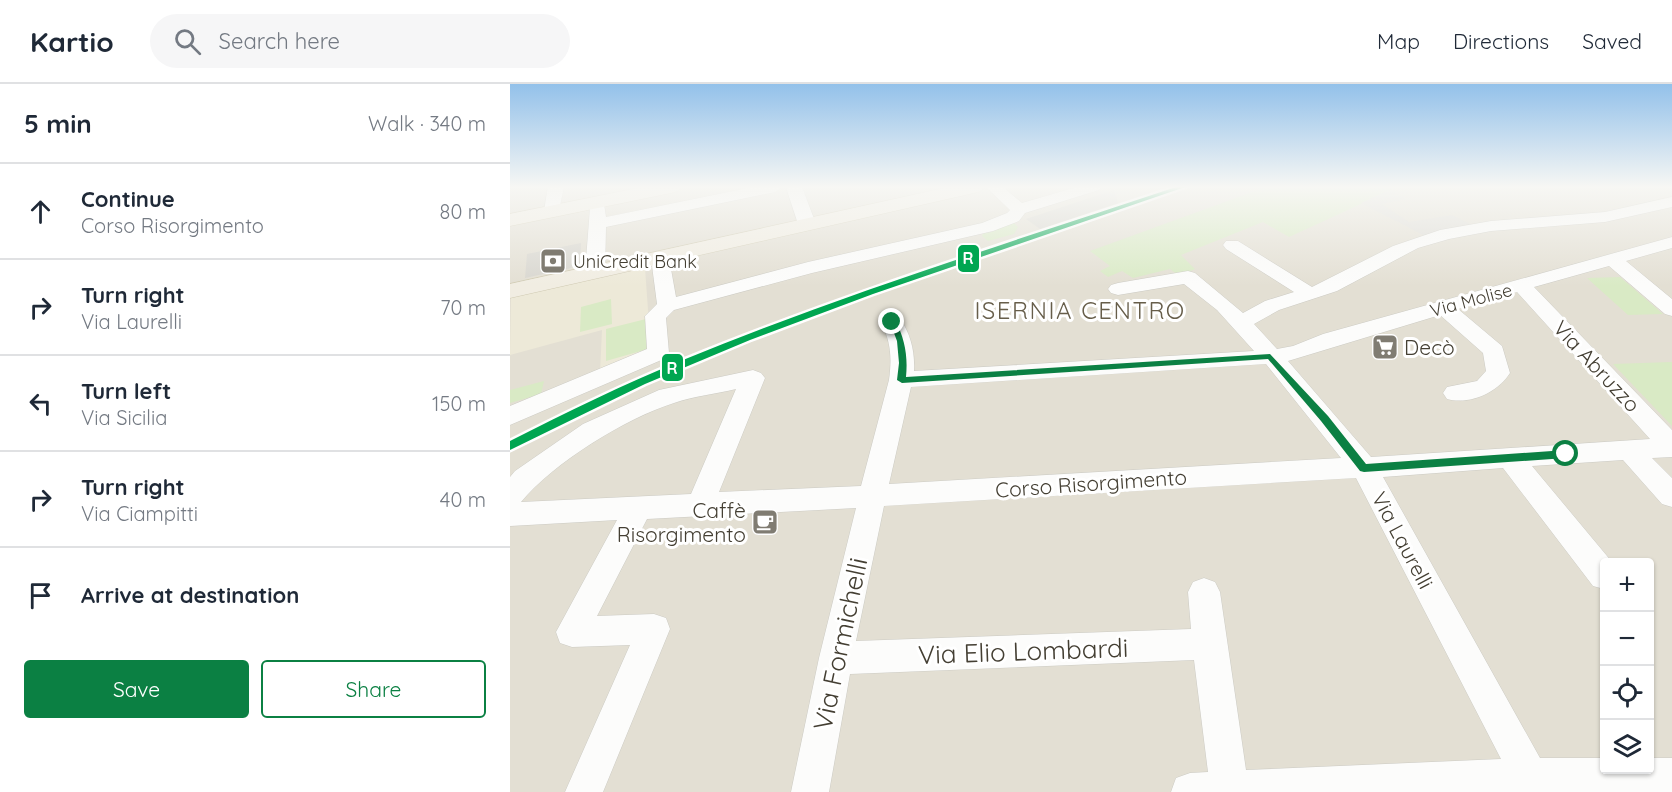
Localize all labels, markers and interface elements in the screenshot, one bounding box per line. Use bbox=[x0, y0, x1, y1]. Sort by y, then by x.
search box bbox=[150, 14, 570, 68]
text: Kartio bbox=[30, 24, 114, 59]
icon: search bbox=[171, 25, 204, 58]
text: Search here bbox=[219, 27, 340, 55]
text: Map bbox=[1377, 28, 1420, 54]
text: Directions bbox=[1453, 28, 1549, 54]
text: Saved bbox=[1582, 28, 1642, 54]
text: 5 min bbox=[24, 107, 92, 140]
text: Walk · 340 m bbox=[368, 111, 486, 136]
text: Continue bbox=[81, 185, 175, 213]
icon: ahead bbox=[24, 195, 57, 228]
text: 80 m bbox=[440, 199, 486, 224]
text: Corso Risorgimento bbox=[81, 213, 264, 238]
line badge: R bbox=[957, 244, 980, 273]
bank icon: UniCredit Bank bbox=[538, 246, 568, 276]
text: R bbox=[963, 248, 974, 268]
place label: UniCredit Bank bbox=[573, 250, 697, 273]
street label: Via Molise bbox=[1427, 278, 1515, 322]
text: Turn right bbox=[81, 281, 185, 309]
icon: right bbox=[24, 291, 57, 324]
text: 70 m bbox=[440, 295, 486, 320]
district label: ISERNIA CENTRO bbox=[974, 295, 1186, 325]
route end bbox=[878, 308, 904, 334]
text: Via Laurelli bbox=[81, 309, 182, 334]
street label: Via Abruzzo bbox=[1548, 315, 1646, 417]
supermarket icon: Decò bbox=[1370, 332, 1400, 362]
place label: Decò bbox=[1404, 334, 1455, 360]
line badge: R bbox=[661, 353, 684, 382]
text: R bbox=[667, 358, 678, 378]
text: Turn left bbox=[81, 377, 171, 405]
icon: left bbox=[24, 387, 57, 420]
text: 150 m bbox=[432, 391, 486, 416]
text: Via Sicilia bbox=[81, 405, 167, 430]
route start bbox=[1552, 440, 1578, 466]
street label: Corso Risorgimento bbox=[994, 463, 1188, 503]
text: Turn right bbox=[81, 473, 185, 501]
icon: right bbox=[24, 483, 57, 516]
text: 40 m bbox=[440, 487, 486, 512]
street label: Via Laurelli bbox=[1367, 487, 1439, 593]
place label: Caffè Risorgimento bbox=[617, 497, 746, 547]
text: Via Ciampitti bbox=[81, 501, 198, 526]
cafe icon: Caffè Risorgimento bbox=[750, 507, 780, 537]
street label: Via Formichelli bbox=[806, 555, 874, 733]
map controls bbox=[1600, 558, 1654, 774]
button: + bbox=[1600, 558, 1654, 612]
icon: arrive bbox=[24, 579, 57, 612]
text: Arrive at destination bbox=[81, 581, 299, 609]
button: − bbox=[1600, 612, 1654, 666]
street label: Via Elio Lombardi bbox=[917, 631, 1129, 671]
button: Save bbox=[24, 660, 249, 718]
button: Share bbox=[261, 660, 486, 718]
button: locate bbox=[1600, 666, 1654, 720]
button: layers bbox=[1600, 720, 1654, 774]

